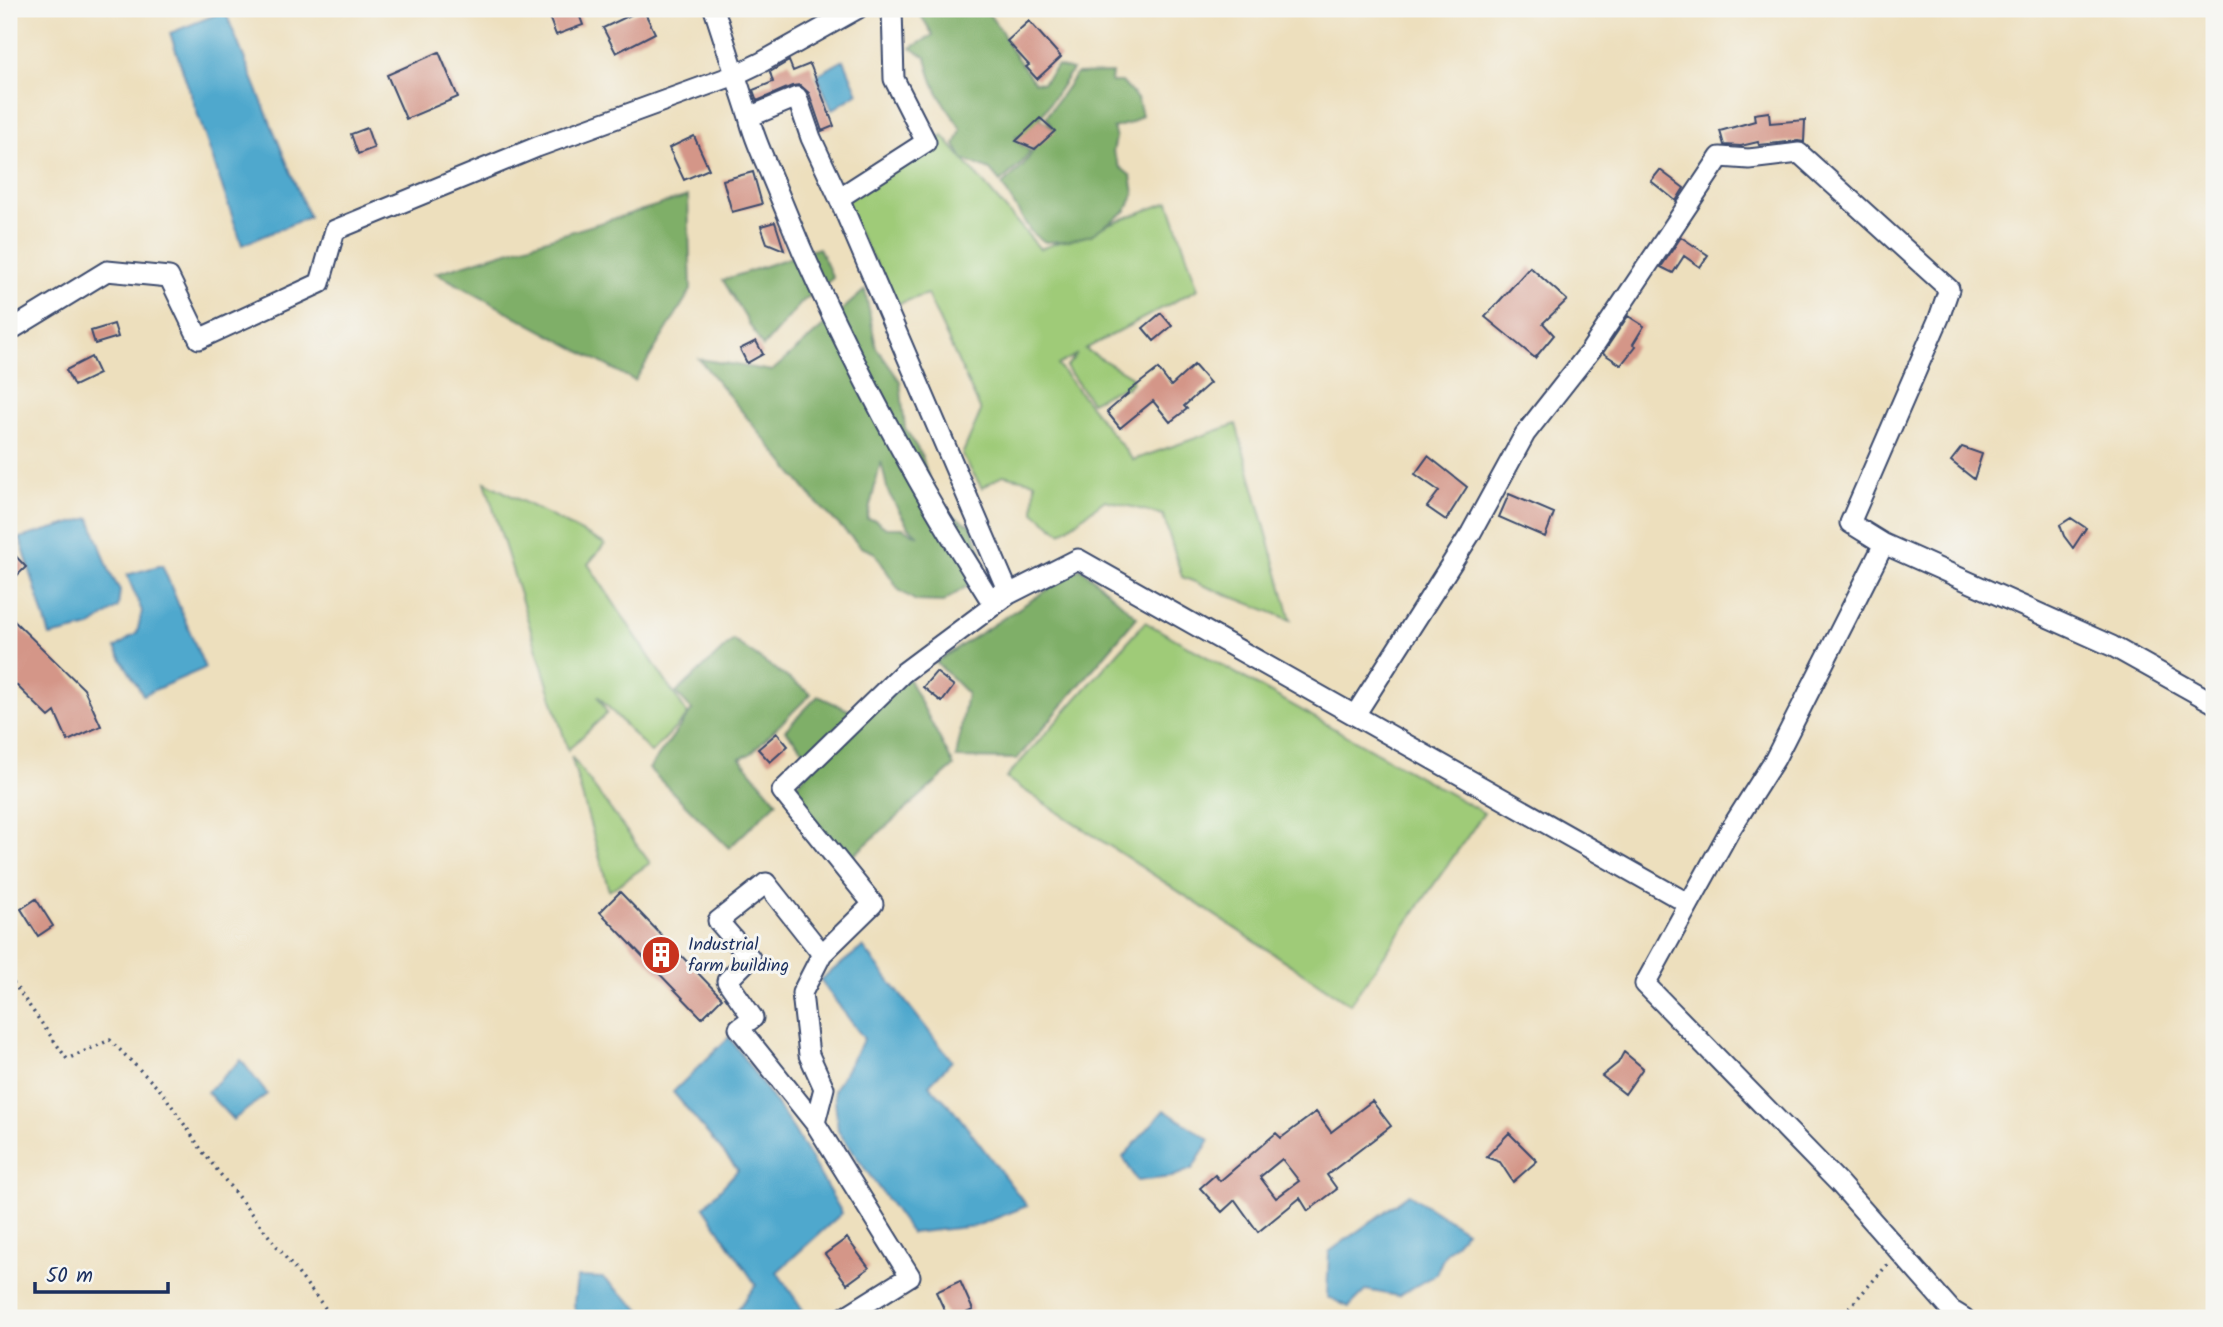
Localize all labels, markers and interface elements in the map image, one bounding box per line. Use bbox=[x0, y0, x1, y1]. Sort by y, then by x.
place label: Industrial farm building bbox=[688, 931, 789, 981]
building icon: Industrial farm building bbox=[640, 934, 682, 976]
scale bar bbox=[35, 1250, 168, 1294]
text: 50 m bbox=[46, 1260, 93, 1293]

